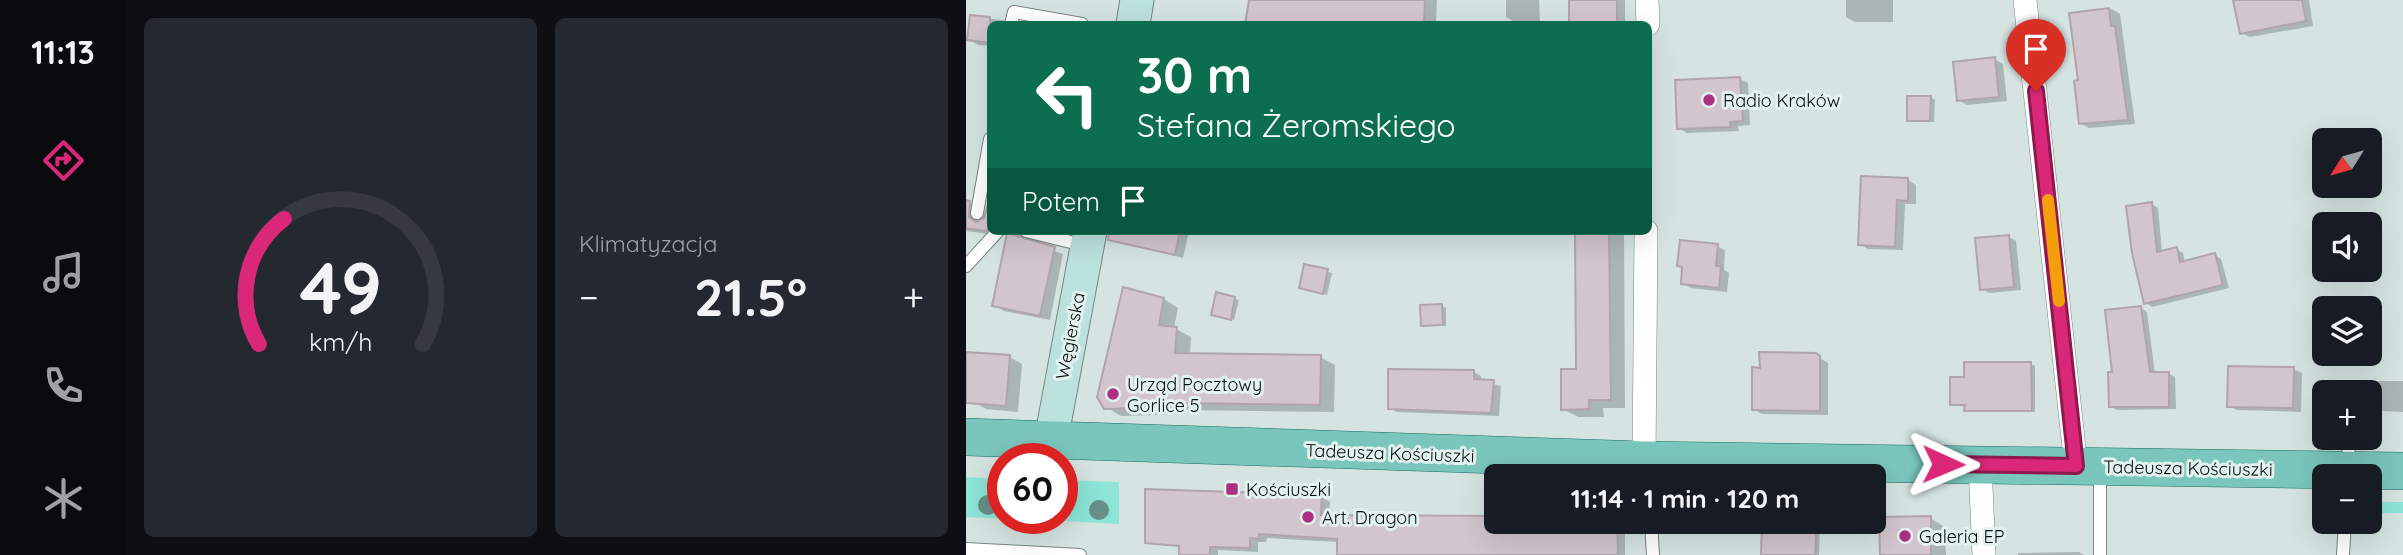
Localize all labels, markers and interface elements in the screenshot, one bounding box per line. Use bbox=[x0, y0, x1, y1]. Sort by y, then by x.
pin bbox=[2006, 19, 2066, 91]
icon: arrive bbox=[2017, 30, 2055, 68]
text: 11:13 bbox=[31, 32, 95, 72]
text: 30 m bbox=[1137, 44, 1252, 105]
icon: left bbox=[1022, 49, 1113, 140]
place label: Radio Kraków bbox=[1723, 89, 1840, 112]
marker: Radio Kraków bbox=[1701, 92, 1717, 108]
text: Stefana Żeromskiego bbox=[1137, 105, 1456, 145]
north arrow bbox=[2312, 128, 2382, 198]
map controls bbox=[2312, 128, 2382, 534]
icon: directions bbox=[39, 136, 88, 185]
icon: arrive bbox=[1114, 182, 1152, 220]
text: Potem bbox=[1022, 185, 1100, 218]
button: sound bbox=[2312, 212, 2382, 282]
text: Klimatyzacja bbox=[579, 229, 718, 258]
text: 49 bbox=[299, 241, 382, 332]
icon: music bbox=[39, 248, 88, 297]
text: 21.5° bbox=[694, 264, 807, 329]
text: − bbox=[579, 273, 599, 321]
text: + bbox=[903, 273, 924, 321]
street label: Węgierska bbox=[1050, 290, 1090, 382]
button: layers bbox=[2312, 296, 2382, 366]
text: km/h bbox=[309, 325, 372, 356]
icon: phone bbox=[39, 361, 88, 410]
place label: Urząd Pocztowy Gorlice 5 bbox=[1127, 373, 1262, 417]
button: + bbox=[2312, 380, 2382, 450]
marker: Urząd Pocztowy Gorlice 5 bbox=[1105, 386, 1121, 402]
position arrow bbox=[1906, 427, 1980, 501]
street label: Tadeusza Kościuszki bbox=[1305, 439, 1475, 467]
speed limit sign: 60 bbox=[987, 443, 1078, 534]
street label: Tadeusza Kościuszki bbox=[2103, 455, 2273, 481]
button: − bbox=[2312, 464, 2382, 534]
icon: climate bbox=[39, 474, 88, 523]
place label: Kościuszki bbox=[1246, 478, 1331, 501]
marker: Kościuszki bbox=[1224, 481, 1240, 497]
text: 11:14 · 1 min · 120 m bbox=[1571, 482, 1799, 515]
place label: Art. Dragon bbox=[1322, 506, 1418, 529]
marker: Art. Dragon bbox=[1300, 509, 1316, 525]
place label: Galeria EP bbox=[1919, 525, 2004, 548]
marker: Galeria EP bbox=[1897, 528, 1913, 544]

